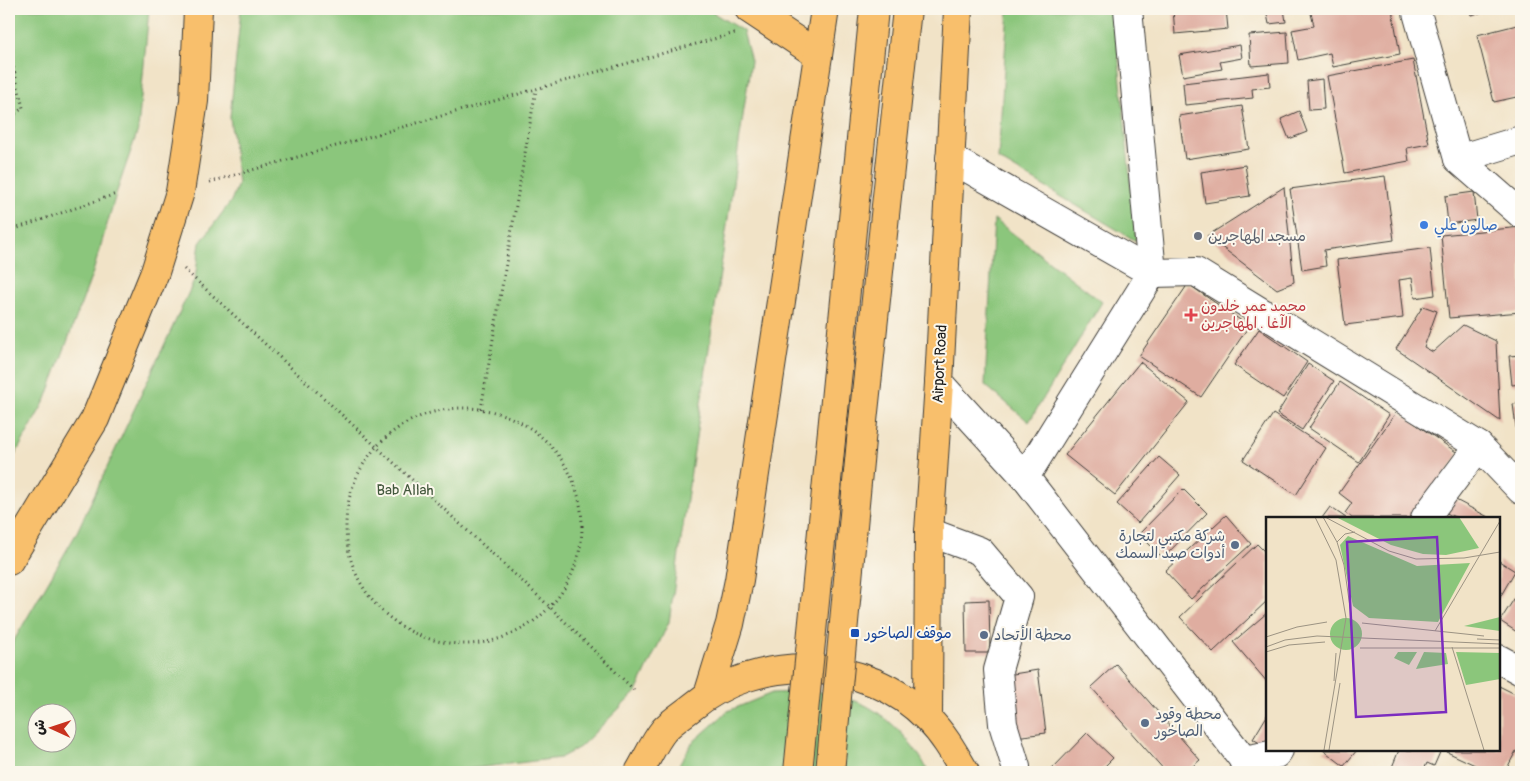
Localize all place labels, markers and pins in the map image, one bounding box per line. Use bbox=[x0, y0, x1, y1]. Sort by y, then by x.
place label: صالون علي bbox=[1434, 216, 1498, 238]
marker: صالون علي bbox=[1418, 219, 1430, 231]
place label: مسجد المهاجرين bbox=[1208, 227, 1306, 246]
marker: مسجد المهاجرين bbox=[1192, 230, 1204, 242]
place label: محمد عمر خلدون الآغا . المهاجرين bbox=[1201, 297, 1306, 333]
marker: محمد عمر خلدون الآغا . المهاجرين bbox=[1185, 309, 1197, 321]
place label: شركة مكتبي لتجارة أدوات صيد السمك bbox=[1115, 527, 1225, 563]
marker: شركة مكتبي لتجارة أدوات صيد السمك bbox=[1229, 539, 1241, 551]
place label: موقف الصاخور bbox=[864, 624, 952, 643]
place label: محطة الأتحاد bbox=[994, 625, 1072, 645]
marker: موقف الصاخور bbox=[849, 627, 861, 639]
marker: محطة الأتحاد bbox=[978, 629, 990, 641]
place label: محطة وقود الصاخور bbox=[1154, 705, 1222, 741]
marker: محطة وقود الصاخور bbox=[1139, 717, 1151, 729]

